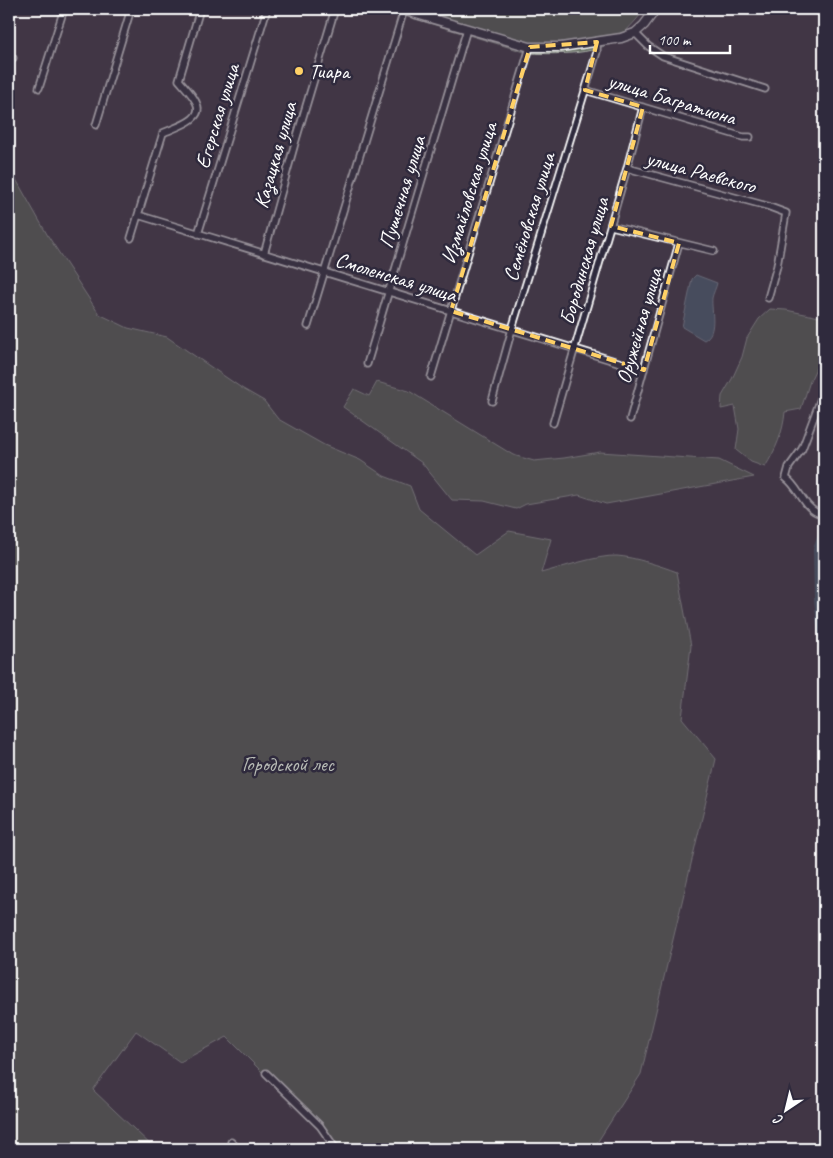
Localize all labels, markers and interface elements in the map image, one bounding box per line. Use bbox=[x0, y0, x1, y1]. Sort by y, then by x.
scale bar bbox=[650, 22, 730, 54]
text: 100 m bbox=[658, 31, 692, 50]
street label: Егерская улица bbox=[189, 58, 246, 171]
place label: Тиара bbox=[309, 58, 352, 84]
marker: Тиара bbox=[293, 65, 305, 77]
street label: улица Багратиона bbox=[603, 67, 740, 131]
street label: Казацкая улица bbox=[247, 97, 304, 211]
street label: Измайловская улица bbox=[435, 117, 504, 267]
street label: Пушечная улица bbox=[373, 131, 432, 251]
street label: улица Раевского bbox=[642, 144, 760, 199]
street label: Семёновская улица bbox=[497, 147, 562, 284]
street label: Бородинская улица bbox=[553, 193, 615, 328]
street label: Смоленская улица bbox=[332, 246, 462, 308]
street label: Оружейная улица bbox=[610, 264, 668, 387]
park label: Городской лес bbox=[242, 751, 336, 777]
north arrow bbox=[760, 1086, 810, 1136]
text: С bbox=[769, 1110, 787, 1129]

